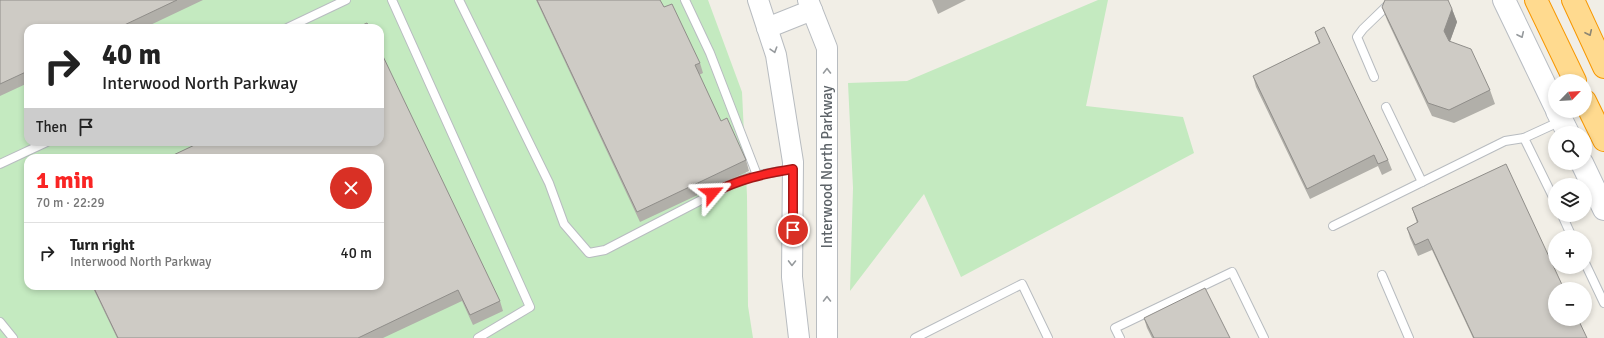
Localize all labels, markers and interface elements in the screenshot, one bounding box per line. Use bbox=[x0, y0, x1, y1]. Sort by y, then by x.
one-way arrow bbox=[1584, 29, 1592, 37]
one-way arrow bbox=[1516, 31, 1524, 39]
text: 40 m bbox=[102, 38, 161, 72]
icon: right bbox=[36, 40, 88, 92]
one-way arrow bbox=[769, 47, 778, 54]
one-way arrow bbox=[823, 68, 831, 74]
text: Interwood North Parkway bbox=[102, 72, 298, 94]
north arrow bbox=[1548, 74, 1592, 118]
map controls bbox=[1548, 74, 1592, 326]
street label: Interwood North Parkway bbox=[818, 85, 836, 249]
icon: arrive bbox=[75, 116, 97, 138]
text: Then bbox=[36, 118, 67, 136]
button: search bbox=[1548, 126, 1592, 170]
text: 1 min bbox=[36, 165, 94, 195]
button: close bbox=[330, 167, 372, 209]
position arrow bbox=[691, 172, 733, 214]
button: layers bbox=[1548, 178, 1592, 222]
text: 70 m · 22:29 bbox=[36, 195, 105, 211]
pin bbox=[776, 213, 810, 247]
icon: arrive bbox=[782, 219, 804, 241]
button: + bbox=[1548, 230, 1592, 274]
text: Turn right bbox=[70, 236, 135, 254]
icon: right bbox=[36, 242, 58, 264]
text: 40 m bbox=[341, 244, 372, 262]
text: Interwood North Parkway bbox=[70, 254, 211, 270]
one-way arrow bbox=[788, 260, 796, 266]
button: − bbox=[1548, 282, 1592, 326]
one-way arrow bbox=[823, 296, 831, 302]

